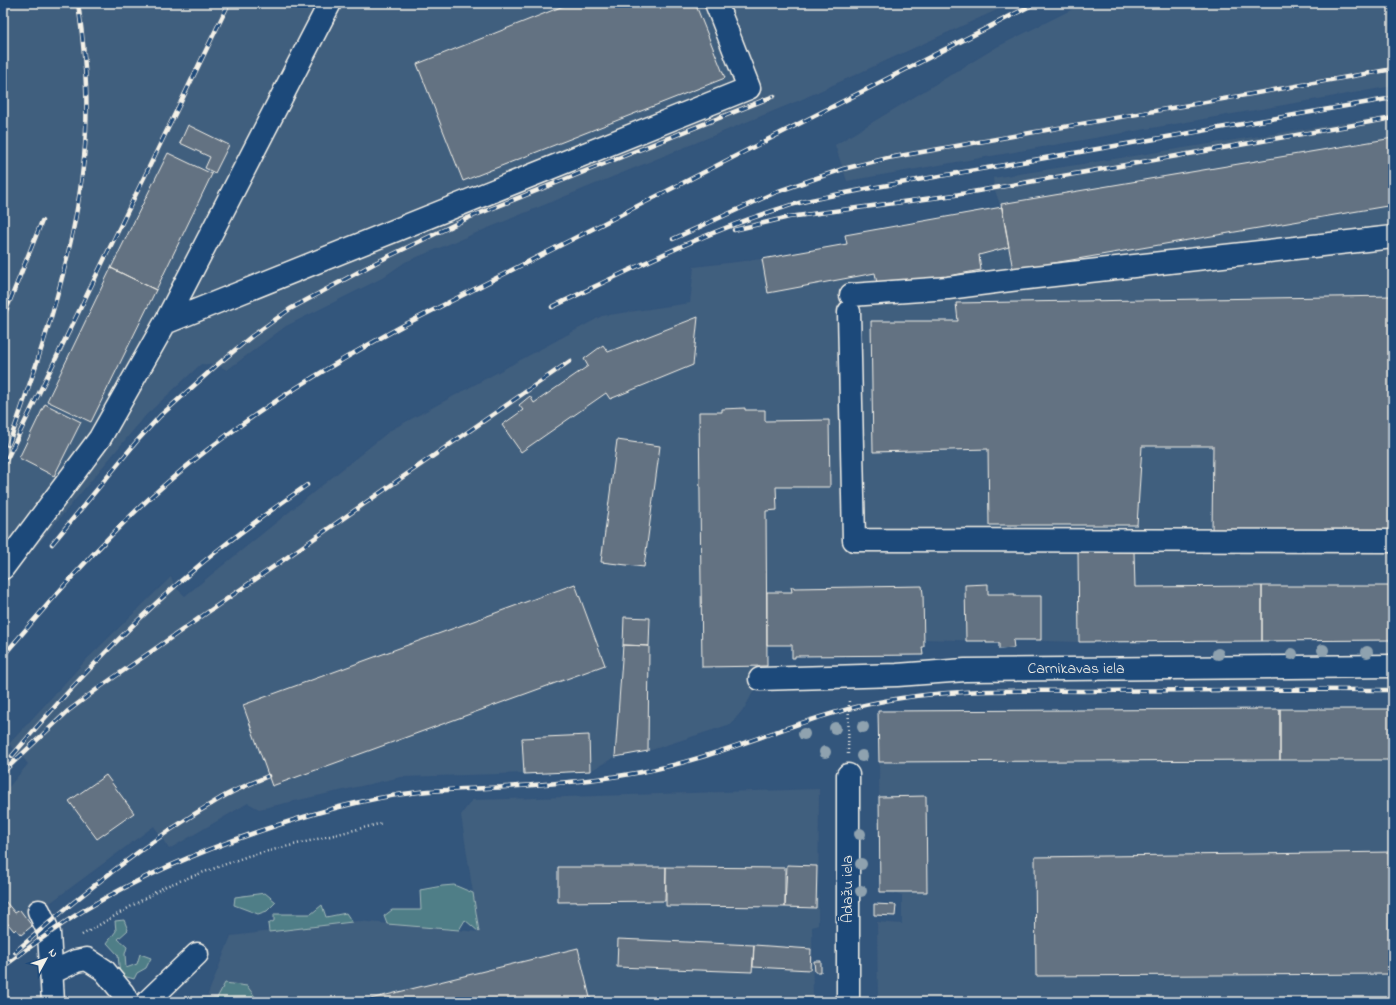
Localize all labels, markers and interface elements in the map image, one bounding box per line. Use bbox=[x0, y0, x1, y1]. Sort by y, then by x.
street label: Carnikavas iela bbox=[1027, 657, 1125, 681]
street label: Ādažu iela bbox=[836, 855, 860, 923]
north arrow bbox=[26, 939, 66, 979]
text: N bbox=[44, 945, 61, 961]

